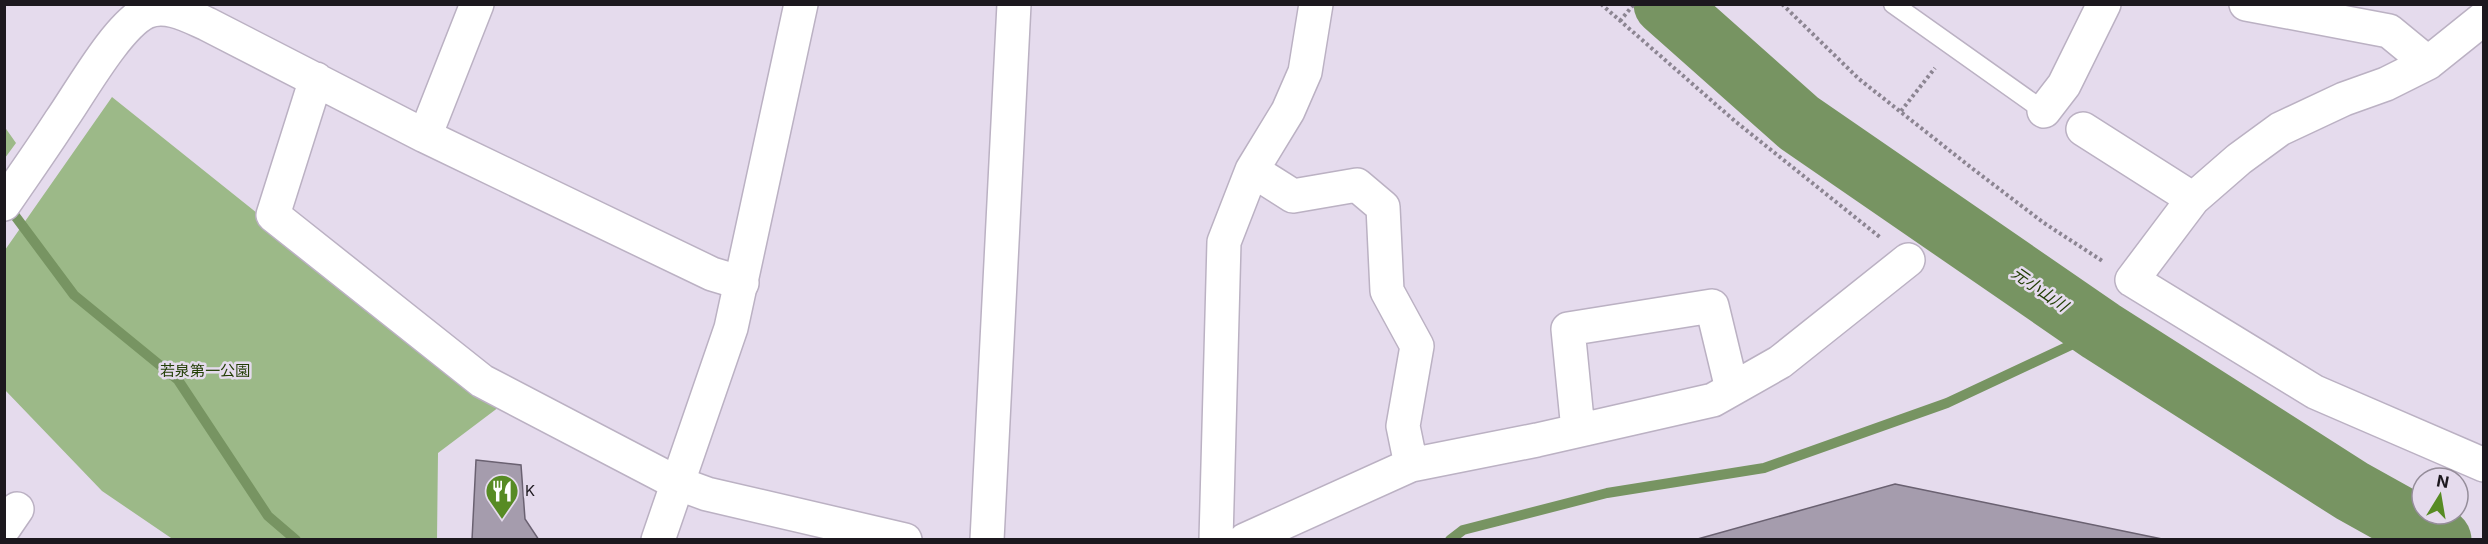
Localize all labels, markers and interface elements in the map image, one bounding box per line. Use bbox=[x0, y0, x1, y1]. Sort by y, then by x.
water label: 元小山川 bbox=[2008, 262, 2074, 317]
park label: 若泉第一公園 bbox=[160, 361, 250, 380]
north arrow bbox=[2410, 466, 2470, 526]
text: N bbox=[2435, 470, 2451, 492]
restaurant icon: K bbox=[484, 473, 520, 520]
place label: K bbox=[525, 481, 535, 500]

